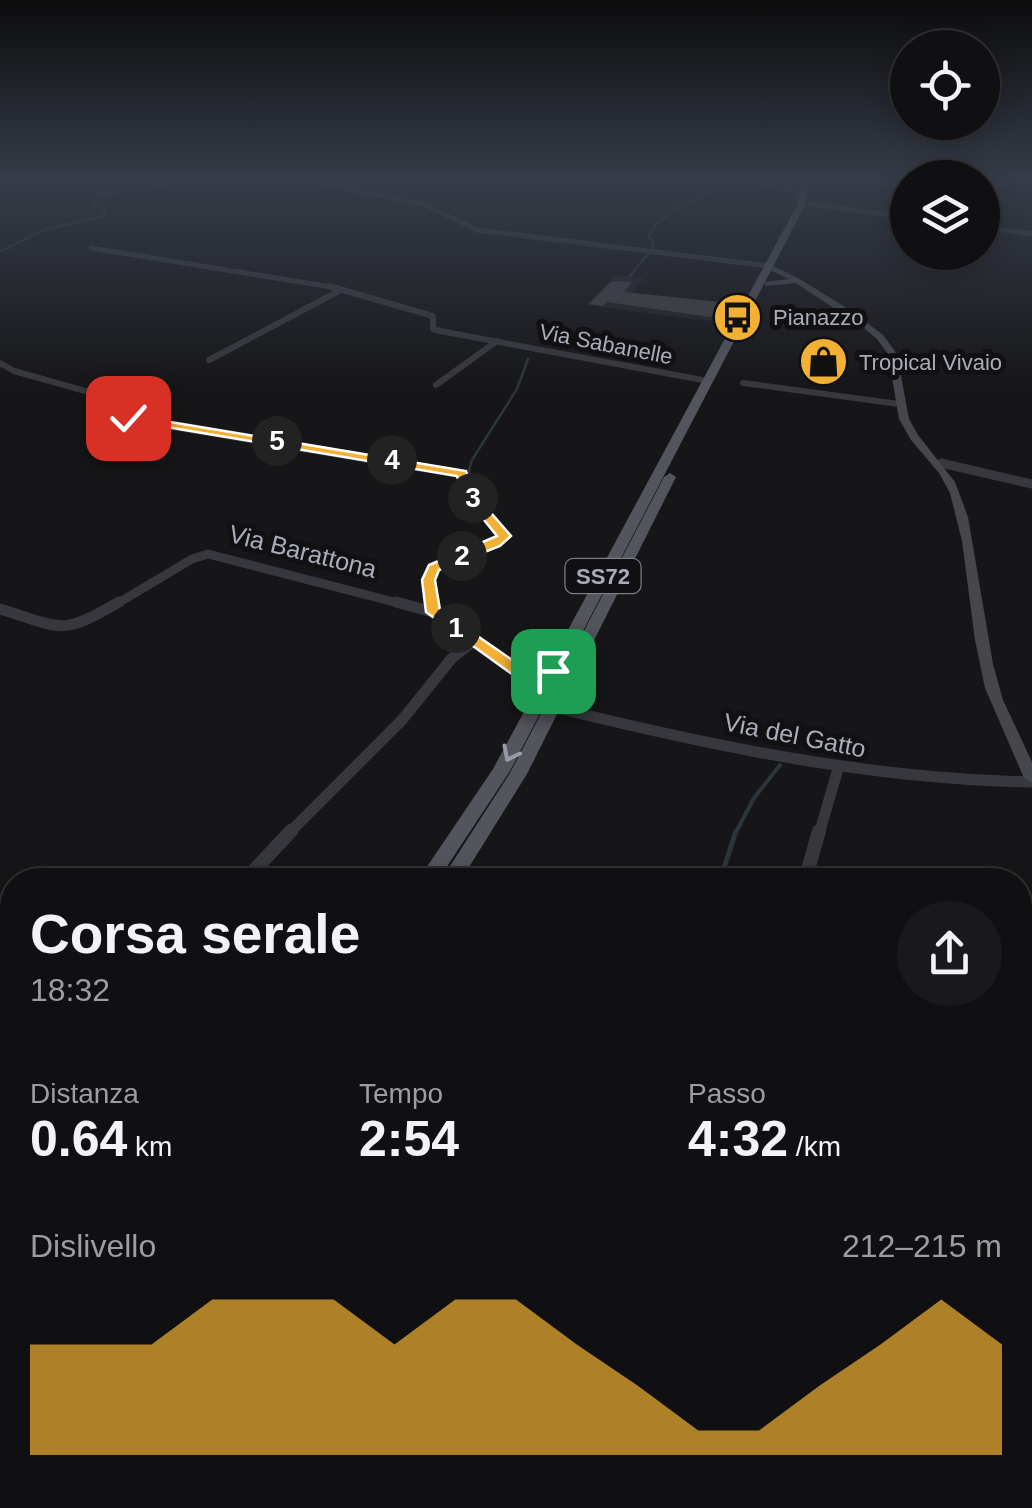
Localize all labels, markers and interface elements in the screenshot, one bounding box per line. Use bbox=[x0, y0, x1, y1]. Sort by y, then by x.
map controls bbox=[890, 30, 1000, 270]
button: locate bbox=[890, 30, 1000, 140]
button: layers bbox=[890, 160, 1000, 270]
bus stop icon: Pianazzo bbox=[712, 291, 764, 343]
place label: Pianazzo bbox=[773, 305, 864, 330]
street label: Via Sabanelle bbox=[537, 319, 675, 369]
shop icon: Tropical Vivaio bbox=[798, 336, 850, 388]
place label: Tropical Vivaio bbox=[859, 350, 1002, 375]
pin bbox=[86, 376, 171, 461]
icon: check bbox=[101, 391, 156, 446]
pin: 5 bbox=[252, 416, 302, 466]
text: 5 bbox=[269, 425, 285, 456]
pin: 4 bbox=[367, 435, 417, 485]
text: 4 bbox=[384, 444, 400, 475]
pin: 3 bbox=[448, 473, 498, 523]
text: 3 bbox=[465, 482, 481, 513]
street label: Via Barattona bbox=[226, 519, 380, 583]
pin: 2 bbox=[437, 531, 487, 581]
text: 2 bbox=[454, 540, 470, 571]
road number: SS72 bbox=[566, 559, 640, 593]
pin: 1 bbox=[431, 603, 481, 653]
text: 1 bbox=[448, 612, 464, 643]
pin bbox=[511, 629, 596, 714]
icon: arrive bbox=[526, 644, 581, 699]
street label: Via del Gatto bbox=[722, 708, 868, 762]
one-way arrow bbox=[503, 744, 522, 762]
button: share bbox=[897, 901, 1002, 1006]
text: Corsa serale bbox=[30, 903, 360, 965]
text: 18:32 bbox=[30, 972, 110, 1008]
text: Distanza bbox=[30, 1078, 139, 1109]
text: Tempo bbox=[359, 1078, 443, 1109]
text: Passo bbox=[688, 1078, 766, 1109]
text: 0.64 bbox=[30, 1111, 127, 1167]
text: 2:54 bbox=[359, 1111, 459, 1167]
text: 4:32 bbox=[688, 1111, 788, 1167]
text: km bbox=[127, 1131, 172, 1162]
text: /km bbox=[788, 1131, 841, 1162]
text: Dislivello bbox=[30, 1228, 156, 1264]
text: 212–215 m bbox=[842, 1228, 1002, 1264]

